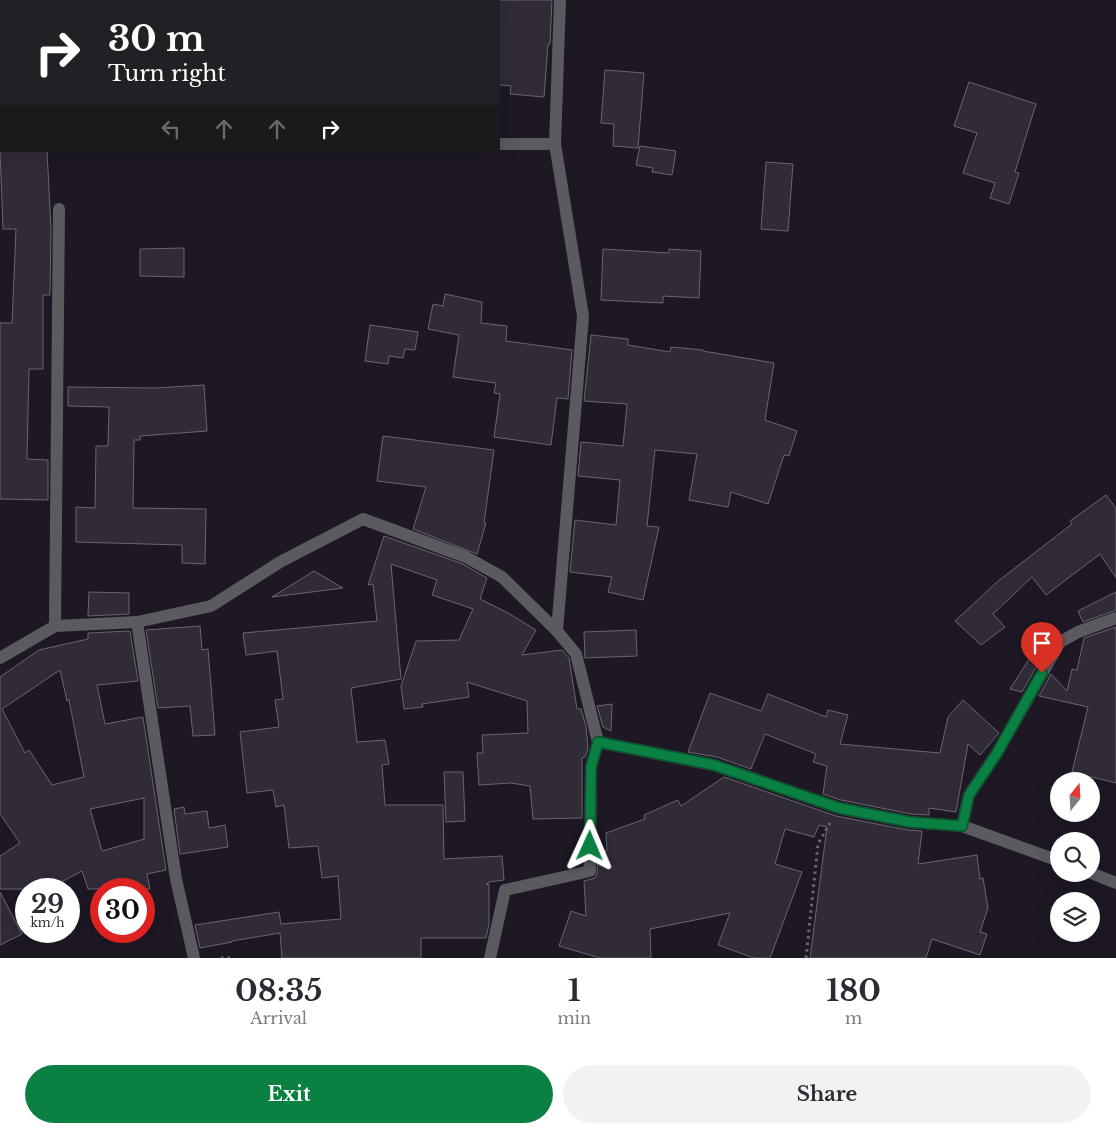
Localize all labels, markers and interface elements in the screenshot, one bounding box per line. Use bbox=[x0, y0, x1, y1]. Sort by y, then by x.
text: 30 m bbox=[108, 17, 205, 60]
icon: right bbox=[25, 20, 90, 85]
text: Turn right bbox=[108, 60, 226, 87]
icon: left bbox=[157, 115, 185, 143]
icon: ahead bbox=[210, 115, 238, 143]
icon: ahead bbox=[263, 115, 291, 143]
icon: right bbox=[316, 115, 344, 143]
pin bbox=[1021, 622, 1063, 673]
icon: arrive bbox=[1028, 629, 1056, 657]
north arrow bbox=[1050, 772, 1100, 822]
map controls bbox=[1050, 772, 1100, 942]
position arrow bbox=[563, 819, 615, 871]
button: search bbox=[1050, 832, 1100, 882]
speed limit sign: 30 bbox=[90, 878, 155, 943]
text: 29 bbox=[31, 889, 64, 920]
button: layers bbox=[1050, 892, 1100, 942]
text: km/h bbox=[30, 915, 65, 930]
text: 08:35 bbox=[235, 972, 322, 1009]
text: 1 bbox=[568, 972, 581, 1009]
text: 180 bbox=[826, 972, 881, 1009]
text: Arrival bbox=[250, 1008, 307, 1028]
text: min bbox=[557, 1008, 591, 1028]
text: m bbox=[845, 1008, 862, 1028]
button: Exit bbox=[25, 1065, 553, 1123]
button: Share bbox=[563, 1065, 1091, 1123]

